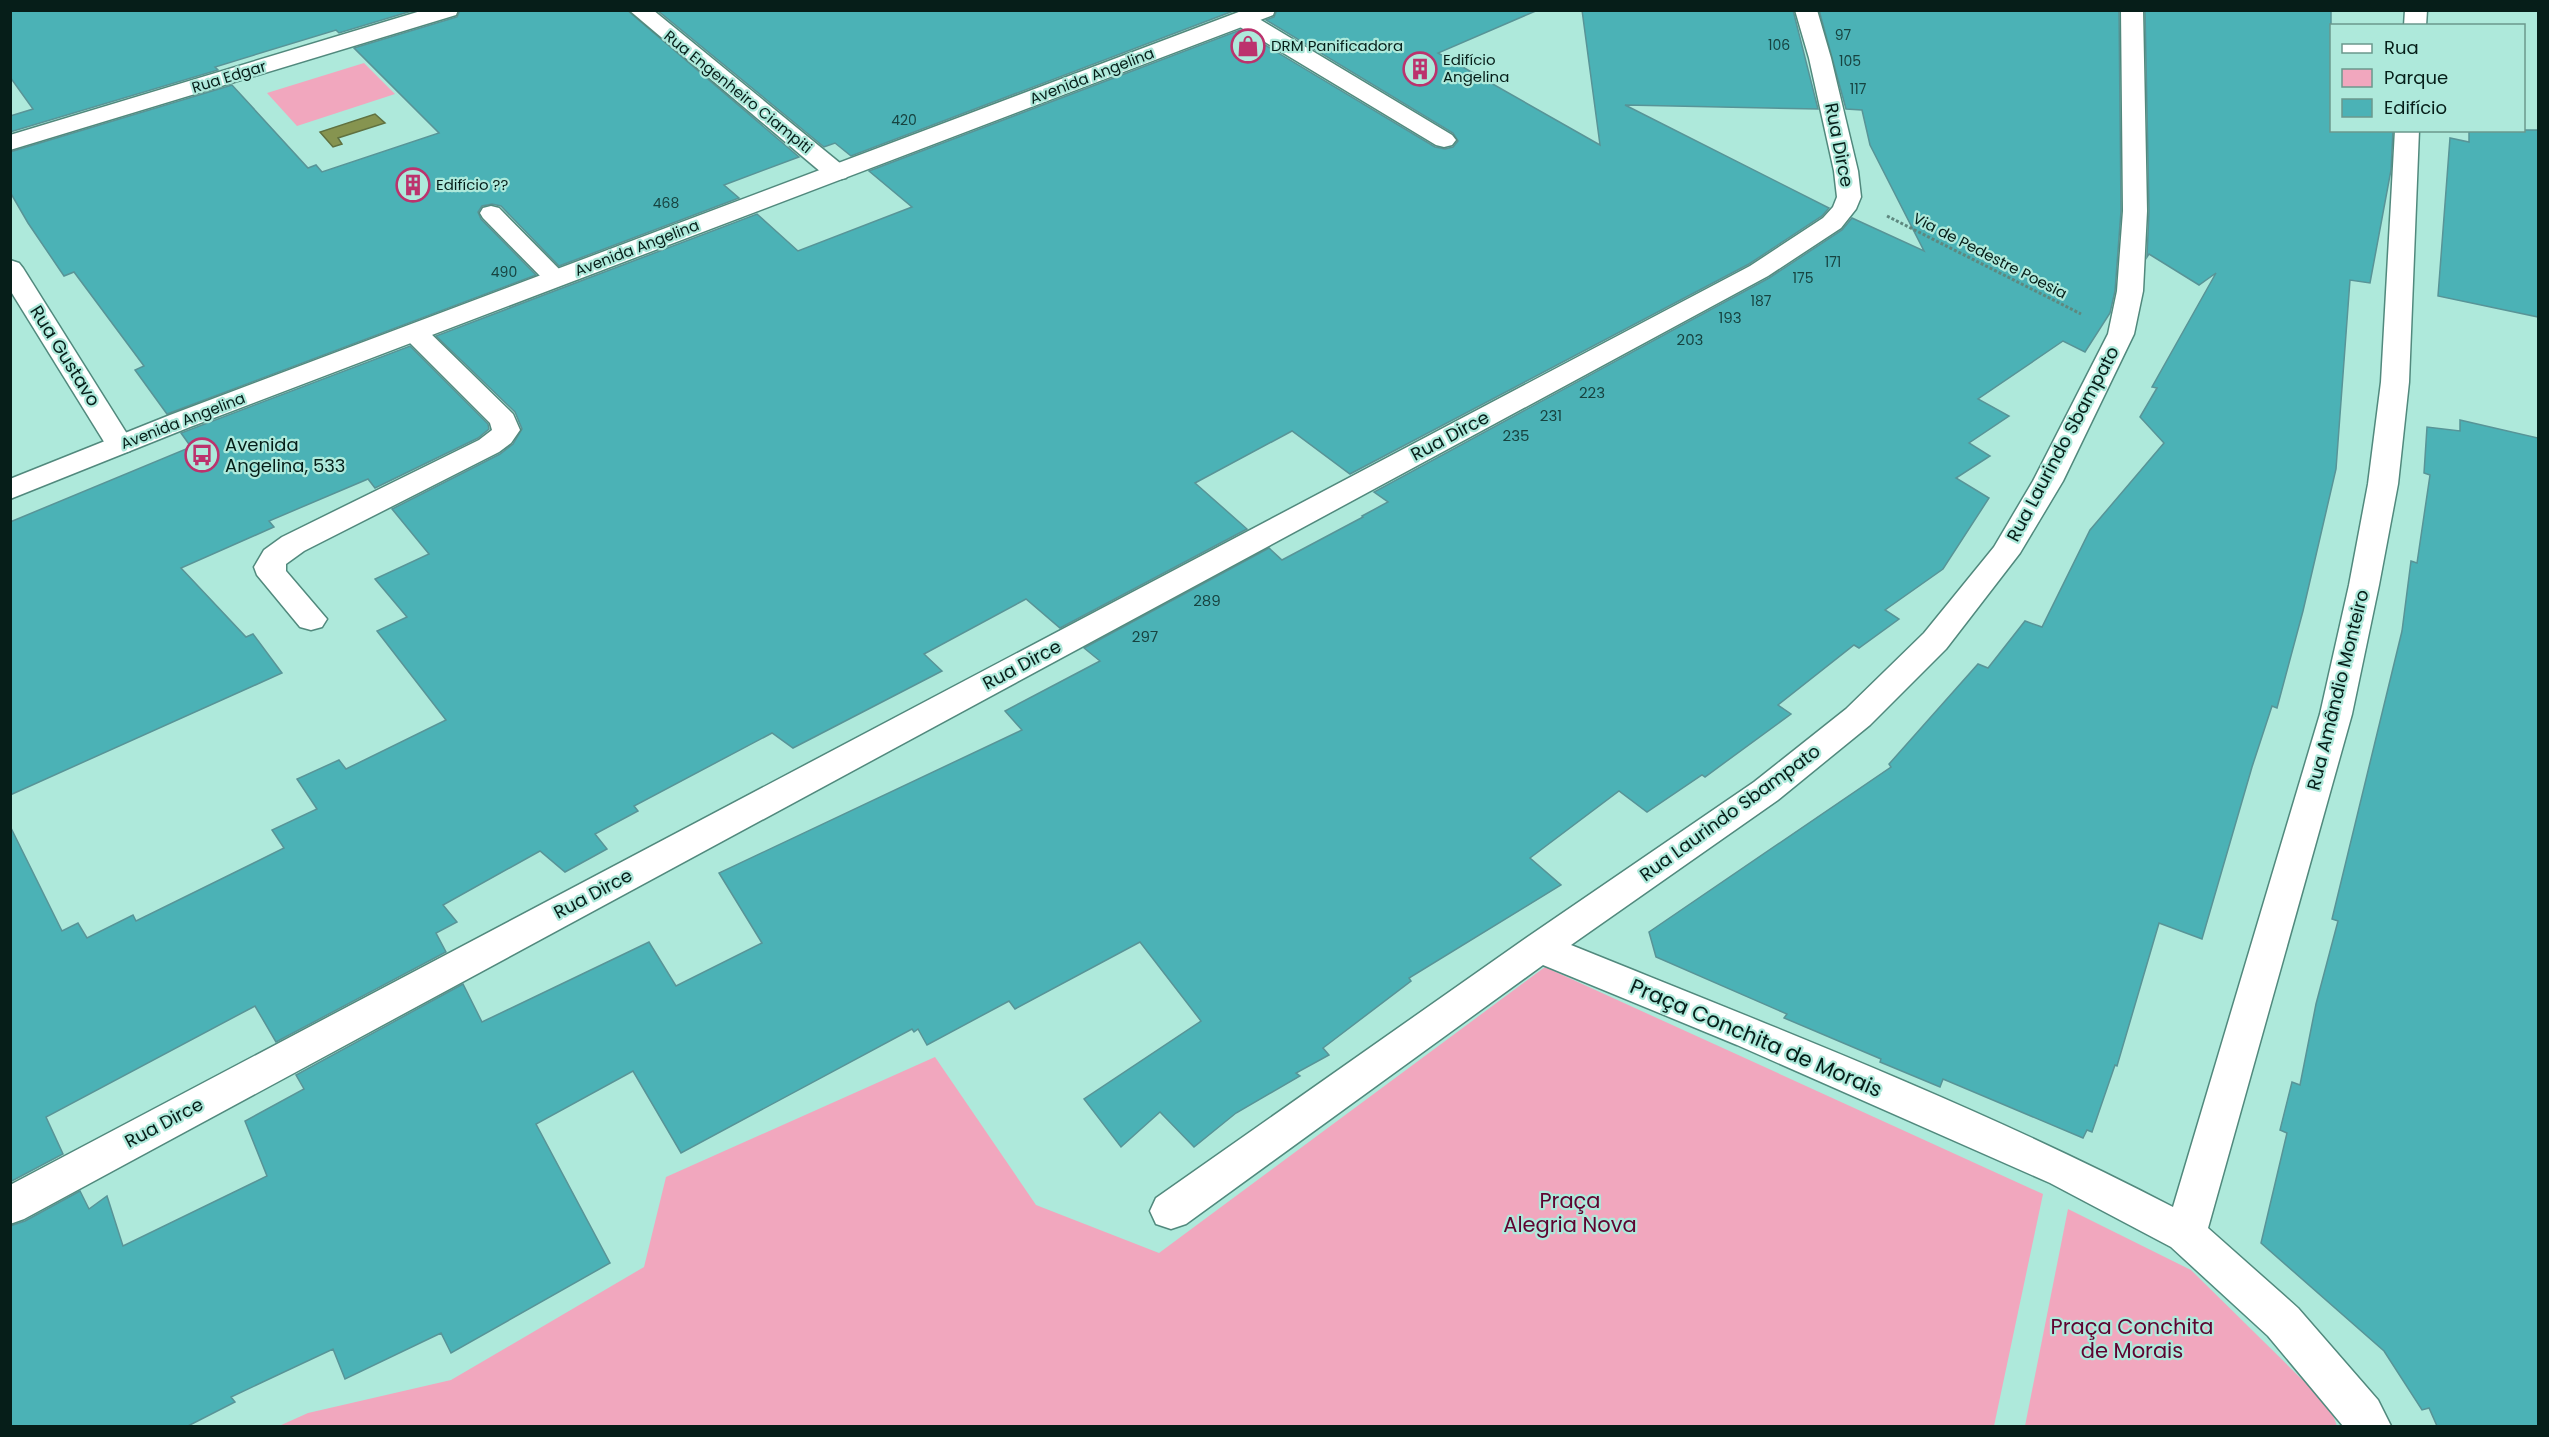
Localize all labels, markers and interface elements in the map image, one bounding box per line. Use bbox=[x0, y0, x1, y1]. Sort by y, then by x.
legend bbox=[2330, 24, 2525, 132]
street label: Rua Engenheiro Ciampiti bbox=[660, 25, 817, 158]
house number: 97 bbox=[1835, 25, 1852, 45]
shop icon: DRM Panificadora bbox=[1230, 28, 1266, 64]
place label: DRM Panificadora bbox=[1271, 35, 1403, 56]
house number: 106 bbox=[1768, 35, 1790, 55]
text: Rua bbox=[2384, 35, 2419, 60]
street label: Avenida Angelina bbox=[1027, 42, 1157, 109]
place label: Edifício Angelina bbox=[1443, 49, 1509, 87]
building icon: Edifício Angelina bbox=[1402, 51, 1438, 87]
house number: 105 bbox=[1839, 51, 1861, 71]
street label: Rua Edgar bbox=[189, 55, 269, 98]
text: Parque bbox=[2384, 65, 2448, 90]
house number: 117 bbox=[1850, 79, 1867, 99]
text: Edifício bbox=[2384, 95, 2447, 120]
street label: Rua Dirce bbox=[1819, 101, 1860, 189]
house number: 420 bbox=[891, 110, 917, 130]
building icon: Edifício ?? bbox=[395, 167, 431, 203]
place label: Edifício ?? bbox=[436, 174, 508, 195]
house number: 468 bbox=[653, 193, 679, 213]
street label: Via de Pedestre Poesia bbox=[1910, 208, 2071, 304]
street label: Avenida Angelina bbox=[572, 214, 702, 281]
house number: 171 bbox=[1825, 252, 1841, 272]
house number: 490 bbox=[491, 262, 517, 282]
house number: 175 bbox=[1793, 268, 1813, 288]
house number: 187 bbox=[1751, 291, 1772, 311]
street label: Rua Gustavo bbox=[24, 300, 106, 411]
house number: 193 bbox=[1718, 307, 1742, 328]
house number: 203 bbox=[1677, 329, 1703, 350]
street label: Rua Laurindo Sbampato bbox=[2000, 342, 2125, 546]
house number: 223 bbox=[1579, 382, 1605, 403]
street label: Avenida Angelina bbox=[118, 387, 248, 454]
street label: Rua Dirce bbox=[1406, 404, 1493, 467]
house number: 231 bbox=[1540, 405, 1562, 426]
house number: 235 bbox=[1503, 425, 1529, 446]
place label: Avenida Angelina, 533 bbox=[225, 432, 345, 478]
bus stop icon: Avenida Angelina, 533 bbox=[184, 437, 220, 473]
street label: Rua Amândio Monteiro bbox=[2301, 587, 2375, 793]
house number: 289 bbox=[1193, 590, 1221, 611]
house number: 297 bbox=[1132, 626, 1158, 647]
street label: Rua Dirce bbox=[978, 633, 1065, 696]
street label: Rua Laurindo Sbampato bbox=[1634, 738, 1825, 887]
street label: Rua Dirce bbox=[549, 862, 636, 925]
street label: Praça Conchita de Morais bbox=[1626, 971, 1887, 1104]
street label: Rua Dirce bbox=[120, 1091, 207, 1154]
park label: Praça Alegria Nova bbox=[1503, 1186, 1637, 1239]
park label: Praça Conchita de Morais bbox=[2050, 1312, 2214, 1365]

